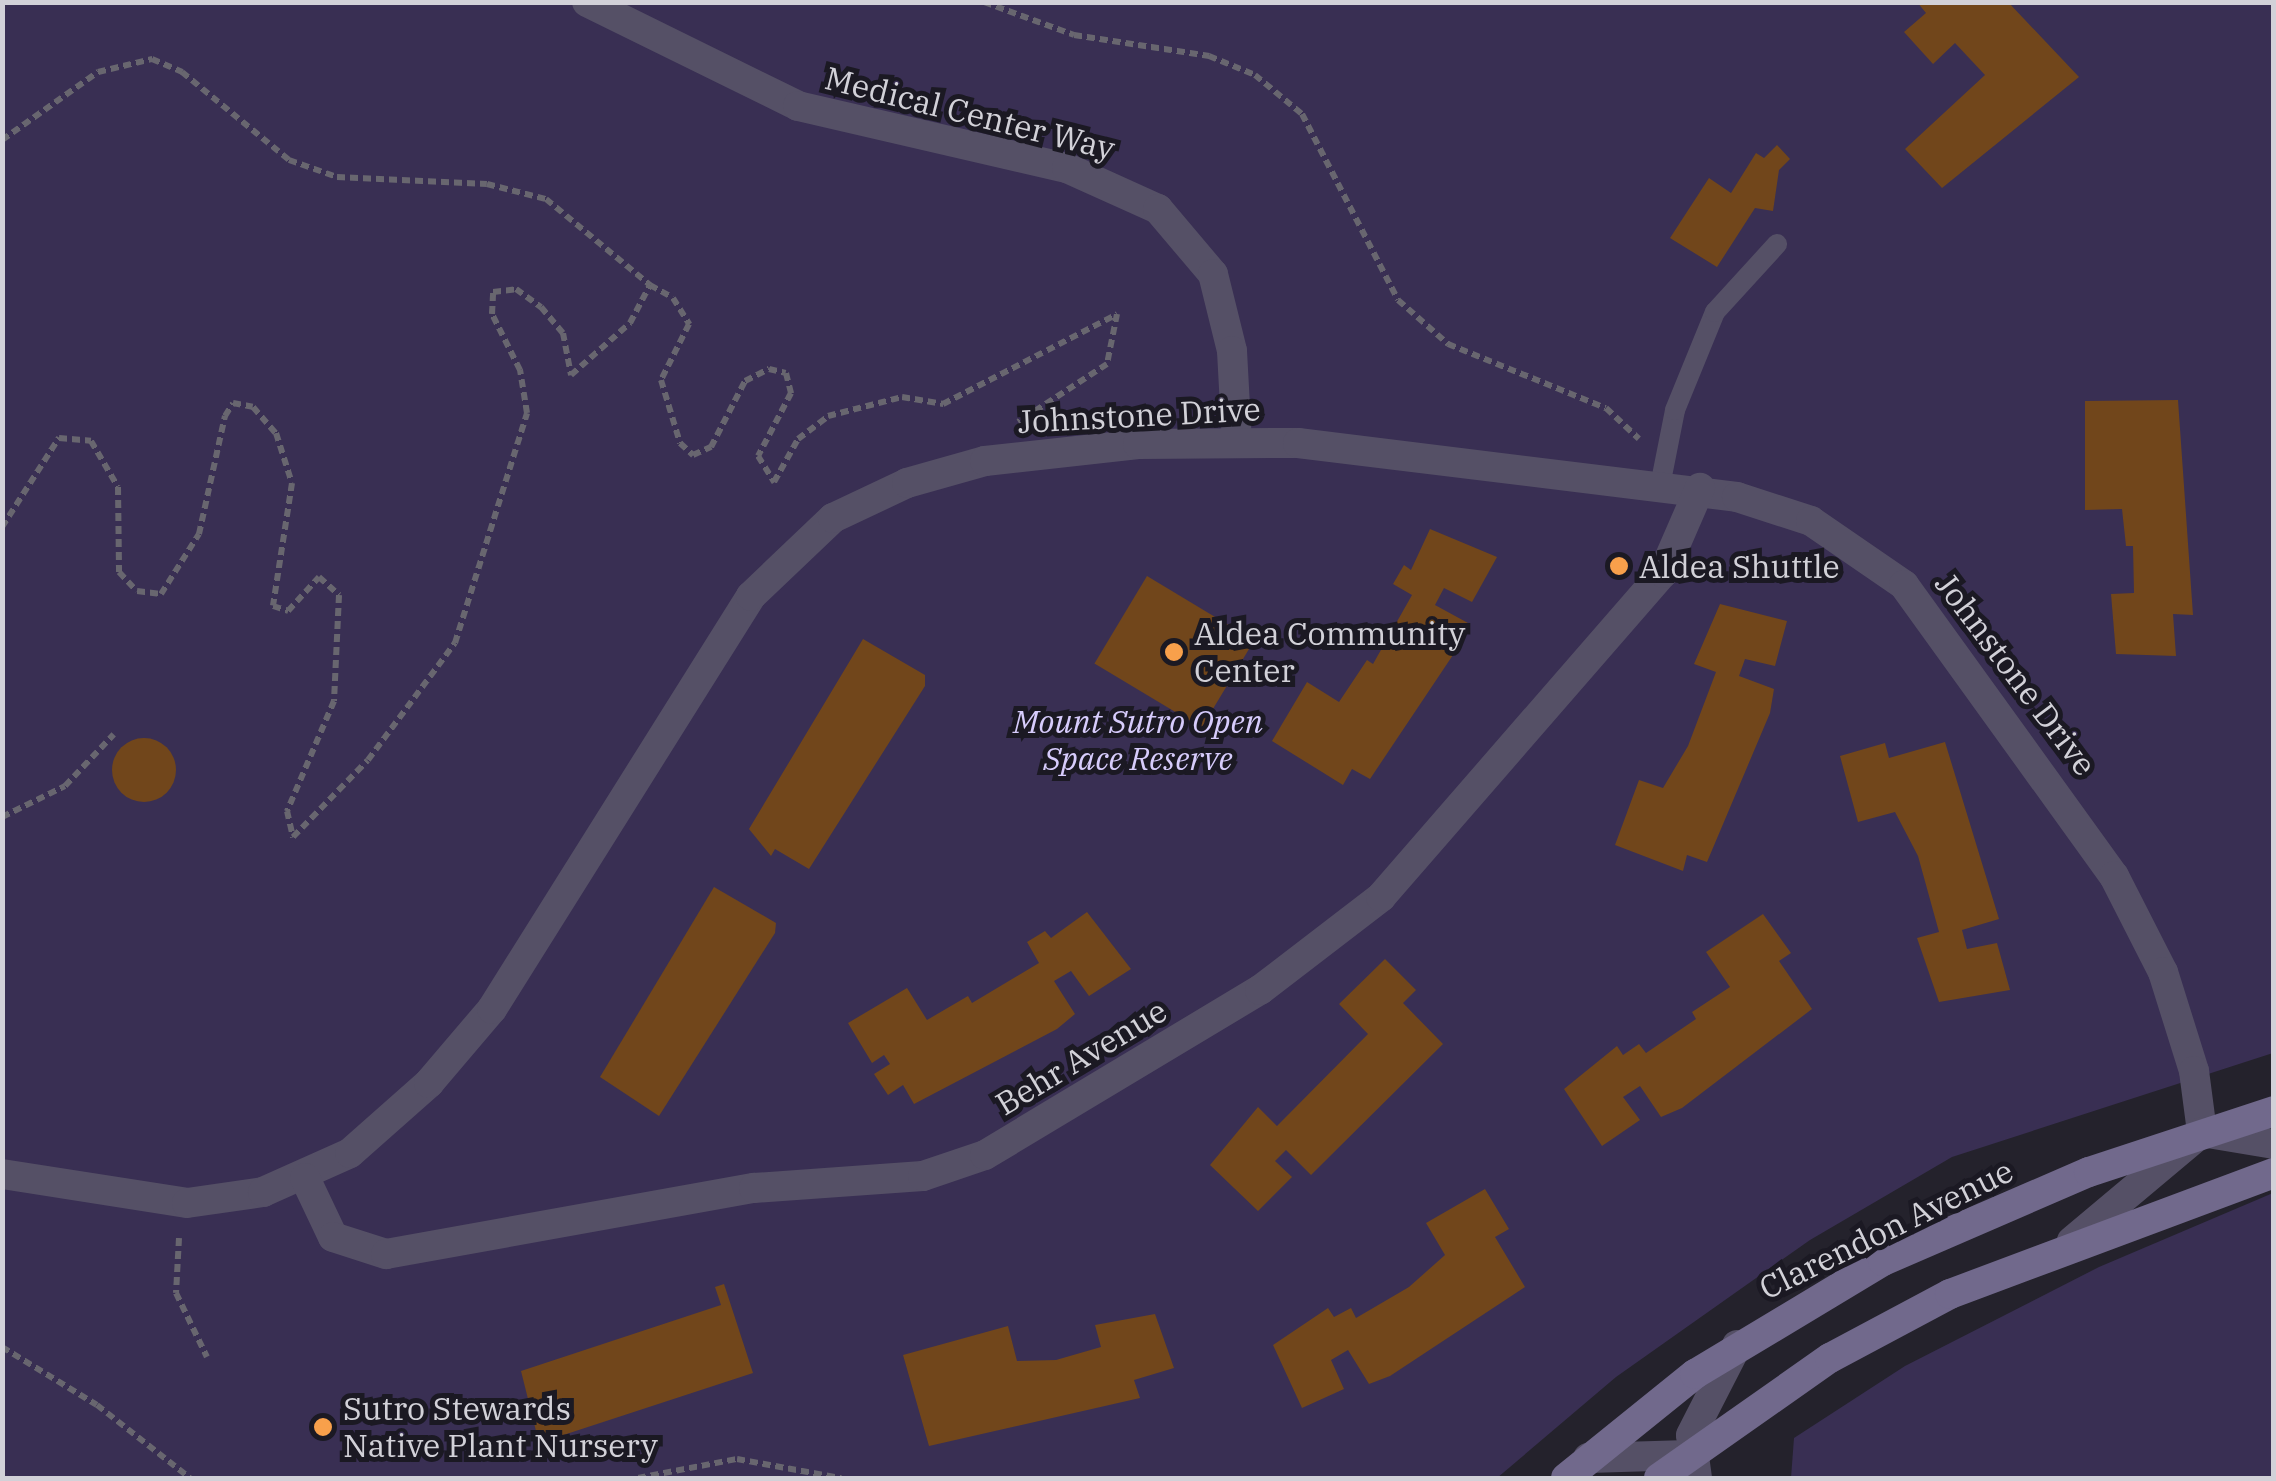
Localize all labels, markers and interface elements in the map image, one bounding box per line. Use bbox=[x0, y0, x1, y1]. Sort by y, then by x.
street label: Medical Center Way bbox=[821, 58, 1119, 168]
street label: Johnstone Drive bbox=[1017, 389, 1261, 441]
place label: Aldea Shuttle bbox=[1639, 547, 1840, 585]
marker: Aldea Shuttle bbox=[1608, 555, 1630, 577]
street label: Johnstone Drive bbox=[1927, 565, 2105, 783]
place label: Aldea Community Center bbox=[1194, 615, 1465, 690]
marker: Aldea Community Center bbox=[1163, 641, 1185, 663]
park label: Mount Sutro Open Space Reserve bbox=[1013, 703, 1263, 778]
street label: Behr Avenue bbox=[989, 991, 1173, 1123]
street label: Clarendon Avenue bbox=[1753, 1151, 2019, 1307]
place label: Sutro Stewards Native Plant Nursery bbox=[343, 1390, 658, 1465]
marker: Sutro Stewards Native Plant Nursery bbox=[312, 1416, 334, 1438]

